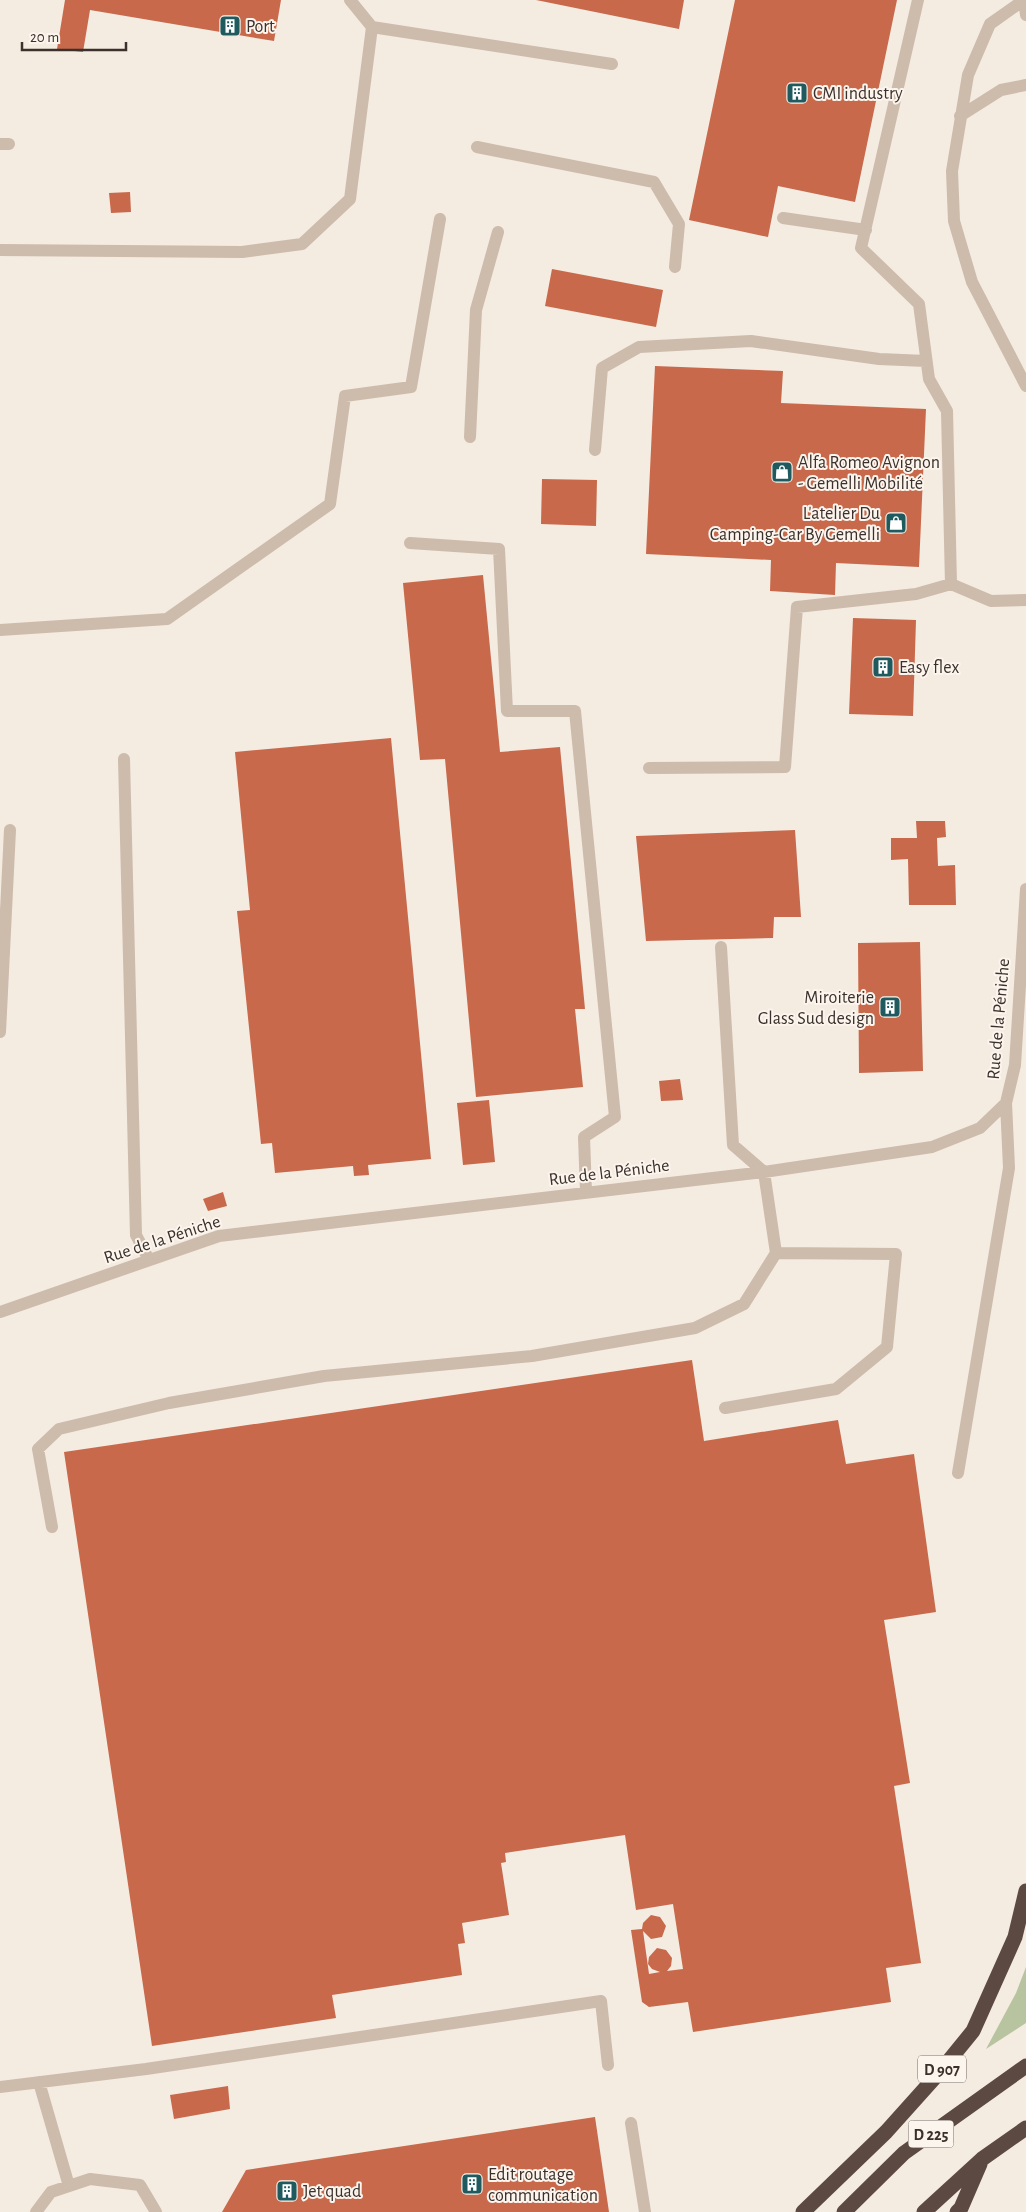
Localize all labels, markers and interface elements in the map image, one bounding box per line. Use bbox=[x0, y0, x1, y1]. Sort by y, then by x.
building icon: Port bbox=[218, 14, 242, 38]
place label: Port bbox=[246, 18, 275, 36]
scale bar bbox=[22, 20, 126, 52]
text: 20 m bbox=[30, 30, 59, 45]
building icon: CMI industry bbox=[785, 81, 809, 105]
place label: CMI industry bbox=[813, 85, 903, 103]
place label: Alfa Romeo Avignon - Gemelli Mobilité bbox=[798, 454, 940, 493]
shop icon: Alfa Romeo Avignon - Gemelli Mobilité bbox=[770, 460, 794, 484]
place label: L'atelier Du Camping-Car By Gemelli bbox=[710, 505, 880, 544]
shop icon: L'atelier Du Camping-Car By Gemelli bbox=[884, 511, 908, 535]
building icon: Easy flex bbox=[871, 655, 895, 679]
place label: Easy flex bbox=[899, 659, 959, 677]
street label: Rue de la Péniche bbox=[985, 958, 1013, 1080]
place label: Miroiterie Glass Sud design bbox=[758, 989, 874, 1028]
building icon: Miroiterie Glass Sud design bbox=[878, 995, 902, 1019]
street label: Rue de la Péniche bbox=[548, 1157, 671, 1189]
street label: Rue de la Péniche bbox=[102, 1213, 223, 1267]
road number: D 907 bbox=[918, 2056, 966, 2082]
road number: D 225 bbox=[908, 2120, 954, 2148]
place label: Edit routage communication bbox=[488, 2166, 598, 2205]
building icon: Edit routage communication bbox=[460, 2172, 484, 2196]
building icon: Jet quad bbox=[275, 2179, 299, 2203]
place label: Jet quad bbox=[303, 2183, 361, 2201]

